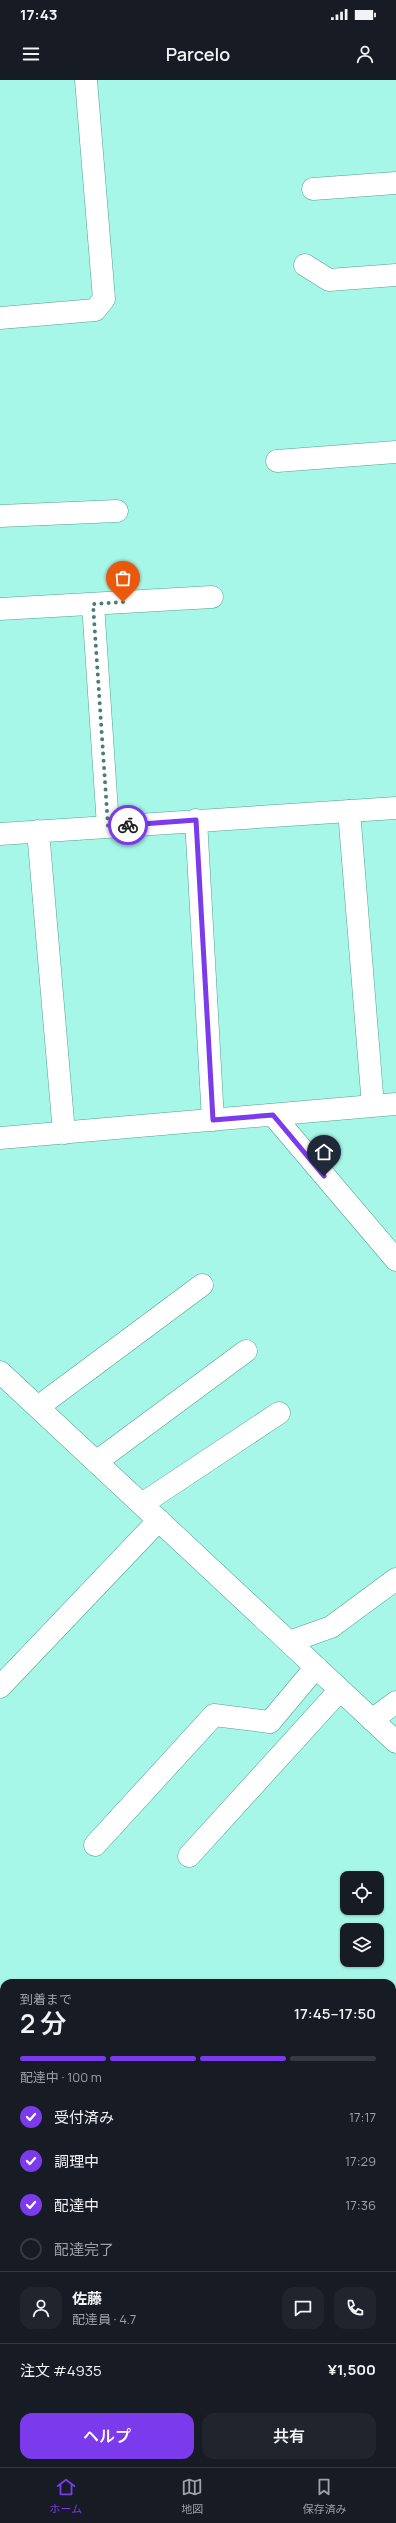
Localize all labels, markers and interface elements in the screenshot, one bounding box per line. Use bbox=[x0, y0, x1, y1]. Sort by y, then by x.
text: 17:43 bbox=[20, 4, 58, 25]
text: Parcelo bbox=[166, 42, 230, 66]
icon: menu bbox=[20, 43, 42, 65]
icon: person bbox=[354, 43, 376, 65]
pin bbox=[106, 561, 140, 602]
icon: bag bbox=[112, 567, 134, 589]
courier bbox=[108, 805, 148, 845]
icon: bike bbox=[117, 814, 139, 836]
pin bbox=[307, 1135, 341, 1176]
icon: home bbox=[313, 1141, 335, 1163]
map controls bbox=[340, 1871, 384, 1967]
button: locate bbox=[340, 1871, 384, 1915]
button: layers bbox=[340, 1923, 384, 1967]
text: 到着まで bbox=[20, 1990, 72, 2008]
text: 17:45–17:50 bbox=[294, 2003, 376, 2024]
text: 2 分 bbox=[20, 2005, 66, 2041]
text: 配達中 · 100 m bbox=[20, 2068, 102, 2086]
icon: check bbox=[20, 2106, 42, 2128]
text: 受付済み bbox=[54, 2107, 114, 2128]
text: 17:17 bbox=[349, 2108, 376, 2126]
icon: check bbox=[20, 2150, 42, 2172]
text: 調理中 bbox=[54, 2151, 99, 2172]
text: 17:29 bbox=[345, 2152, 376, 2170]
icon: check bbox=[20, 2194, 42, 2216]
text: 配達中 bbox=[54, 2195, 99, 2216]
text: 17:36 bbox=[345, 2196, 376, 2214]
text: 配達完了 bbox=[54, 2239, 114, 2260]
button: person bbox=[20, 2287, 62, 2329]
button: chat bbox=[282, 2287, 324, 2329]
button: phone bbox=[334, 2287, 376, 2329]
text: 佐藤 bbox=[72, 2288, 102, 2309]
text: 配達員 · 4.7 bbox=[72, 2310, 136, 2328]
text: ¥1,500 bbox=[328, 2359, 376, 2380]
text: 注文 #4935 bbox=[20, 2360, 102, 2381]
button: ヘルプ bbox=[20, 2413, 194, 2459]
button: 共有 bbox=[202, 2413, 376, 2459]
tab: ホーム bbox=[50, 2476, 82, 2516]
tab: 地図 bbox=[181, 2476, 203, 2516]
tab: 保存済み bbox=[302, 2476, 346, 2516]

